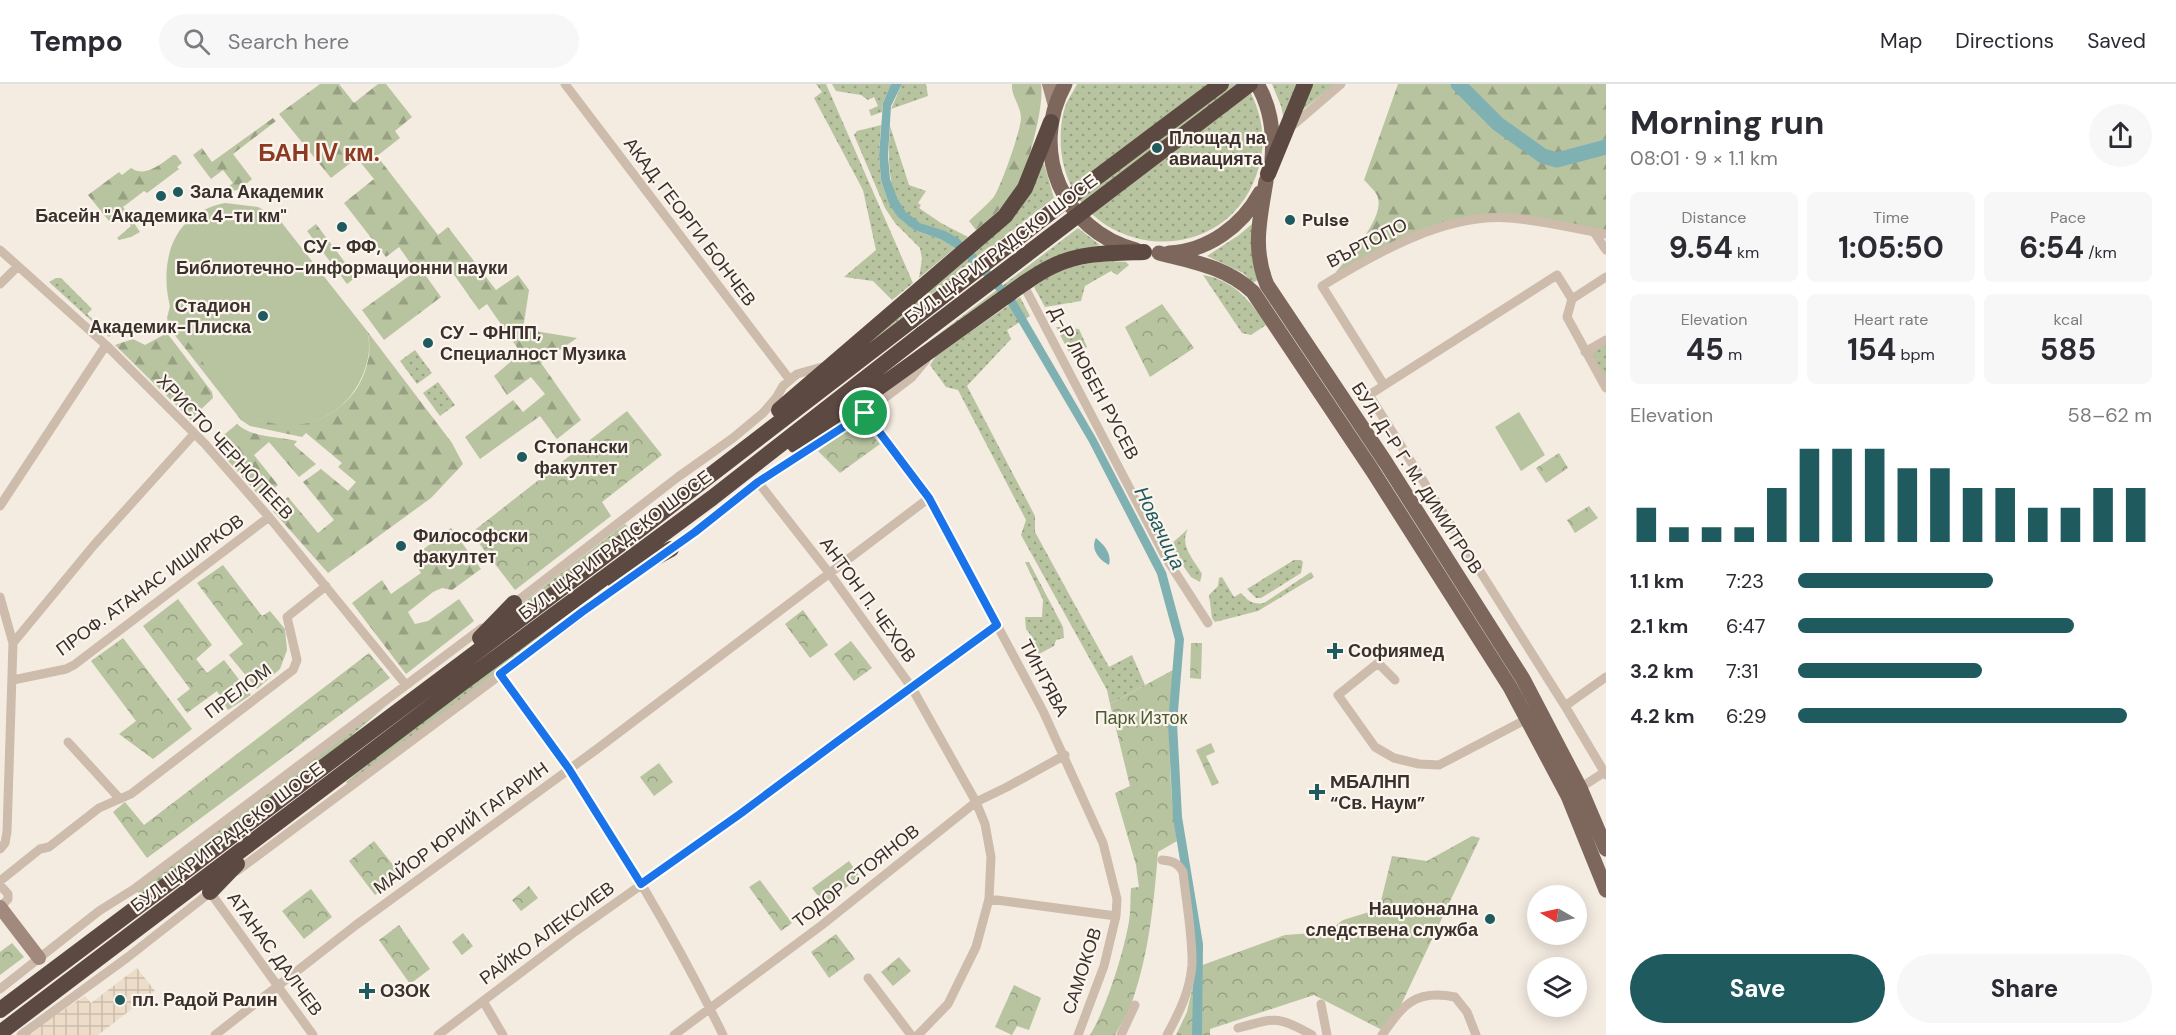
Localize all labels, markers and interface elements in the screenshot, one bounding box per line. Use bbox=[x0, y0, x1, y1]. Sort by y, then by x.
search box bbox=[159, 14, 579, 68]
text: Tempo bbox=[30, 23, 123, 60]
icon: search bbox=[180, 25, 213, 58]
text: Search here bbox=[228, 27, 349, 56]
text: Map bbox=[1880, 27, 1922, 55]
text: Directions bbox=[1955, 27, 2054, 55]
text: Saved bbox=[2087, 27, 2146, 55]
text: Morning run bbox=[1630, 101, 1824, 144]
button: share bbox=[2089, 104, 2152, 167]
place label: Площад на авиацията bbox=[1169, 126, 1267, 171]
street label: АКАД. ГЕОРГИ БОНЧЕВ bbox=[619, 133, 761, 311]
district label: БАН IV км. bbox=[258, 137, 380, 168]
marker: Площад на авиацията bbox=[1150, 141, 1164, 155]
text: 08:01 · 9 × 1.1 km bbox=[1630, 145, 1778, 171]
street label: БУЛ. ЦАРИГРАДСКО ШОСЕ bbox=[900, 169, 1102, 329]
place label: Зала Академик bbox=[190, 180, 325, 204]
marker: Зала Академик bbox=[171, 185, 185, 199]
marker: Басейн "Академика 4-ти км" bbox=[154, 189, 168, 203]
place label: Басейн "Академика 4-ти км" bbox=[35, 204, 287, 228]
text: Distance bbox=[1682, 207, 1746, 228]
text: Time bbox=[1873, 207, 1909, 228]
text: Pace bbox=[2050, 207, 2086, 228]
place label: Pulse bbox=[1302, 208, 1350, 232]
street label: ВЪРТОПО bbox=[1323, 212, 1411, 274]
marker: Pulse bbox=[1283, 213, 1297, 227]
marker: СУ - ФФ, Библиотечно-информационни науки bbox=[335, 220, 349, 234]
text: 9.54 bbox=[1669, 228, 1733, 267]
text: 1:05:50 bbox=[1838, 228, 1944, 267]
text: 6:54 bbox=[2019, 228, 2084, 267]
place label: СУ - ФФ, Библиотечно-информационни науки bbox=[176, 235, 508, 280]
text: km bbox=[1733, 242, 1759, 263]
text: /km bbox=[2084, 242, 2117, 263]
place label: Стадион Академик-Плиска bbox=[90, 294, 252, 339]
street label: Д-Р ЛЮБЕН РУСЕВ bbox=[1043, 302, 1145, 464]
marker: Стадион Академик-Плиска bbox=[256, 309, 270, 323]
text: Elevation bbox=[1681, 309, 1747, 330]
text: Heart rate bbox=[1854, 309, 1928, 330]
text: kcal bbox=[2054, 309, 2082, 330]
place label: СУ - ФНПП, Специалност Музика bbox=[440, 321, 627, 366]
text: 45 bbox=[1686, 330, 1724, 369]
text: 154 bbox=[1847, 330, 1896, 369]
text: 585 bbox=[2040, 330, 2096, 369]
marker: СУ - ФНПП, Специалност Музика bbox=[421, 336, 435, 350]
text: m bbox=[1724, 344, 1742, 365]
text: bpm bbox=[1896, 344, 1935, 365]
street label: ХРИСТО ЧЕРНОПЕЕВ bbox=[151, 369, 299, 525]
street label: БУЛ. Д-Р Г. М. ДИМИТРОВ bbox=[1346, 377, 1488, 579]
pin bbox=[839, 387, 890, 438]
icon: arrive bbox=[848, 396, 881, 429]
text: Elevation bbox=[1630, 402, 1713, 428]
text: 58–62 m bbox=[2068, 402, 2152, 428]
place label: Стопански факултет bbox=[534, 435, 628, 480]
marker: Стопански факултет bbox=[515, 450, 529, 464]
street label: БУЛ. ЦАРИГРАДСКО ШОСЕ bbox=[514, 465, 716, 625]
water label: Новачица bbox=[1129, 482, 1191, 574]
street label: ПРОФ. АТАНАС ИШИРКОВ bbox=[51, 509, 249, 661]
place label: Философски факултет bbox=[413, 524, 528, 569]
street label: АНТОН П. ЧЕХОВ bbox=[814, 532, 922, 668]
marker: Философски факултет bbox=[394, 539, 408, 553]
text: 1.1 km bbox=[1630, 568, 1684, 594]
text: 7:23 bbox=[1726, 568, 1764, 594]
text: 2.1 km bbox=[1630, 613, 1688, 639]
text: 6:47 bbox=[1726, 613, 1765, 639]
street label: ТИНТЯВА bbox=[1014, 635, 1074, 721]
place label: Софиямед bbox=[1348, 639, 1445, 663]
marker: Софиямед bbox=[1326, 642, 1344, 660]
street label: ПРЕЛОМ bbox=[200, 658, 276, 724]
text: 3.2 km bbox=[1630, 658, 1694, 684]
text: 7:31 bbox=[1726, 658, 1758, 684]
text: 4.2 km bbox=[1630, 703, 1695, 729]
text: 6:29 bbox=[1726, 703, 1766, 729]
park label: Парк Изток bbox=[1095, 706, 1187, 730]
street label: МАЙОР ЮРИЙ ГАГАРИН bbox=[369, 756, 553, 900]
street label: БУЛ. ЦАРИГРАДСКО ШОСЕ bbox=[126, 757, 328, 917]
place label: MБАЛНП “Св. Наум” bbox=[1330, 770, 1425, 815]
marker: MБАЛНП “Св. Наум” bbox=[1308, 783, 1326, 801]
street label: ТОДОР СТОЯНОВ bbox=[788, 819, 924, 933]
street label: РАЙКО АЛЕКСИЕВ bbox=[475, 876, 619, 990]
north arrow bbox=[1527, 885, 1587, 945]
map controls bbox=[1527, 885, 1587, 1017]
street label: АТАНАС ДАЛЧЕВ bbox=[222, 887, 328, 1021]
place label: Национална следствена служба bbox=[1305, 897, 1479, 942]
marker: Национална следствена служба bbox=[1483, 912, 1497, 926]
street label: САМОКОВ bbox=[1057, 925, 1107, 1017]
button: Save bbox=[1630, 954, 1885, 1023]
button: Share bbox=[1897, 954, 2152, 1023]
button: layers bbox=[1527, 957, 1587, 1017]
place label: ОЗОК bbox=[380, 979, 431, 1003]
marker: ОЗОК bbox=[358, 982, 376, 1000]
place label: пл. Радой Ралин bbox=[132, 988, 278, 1012]
marker: пл. Радой Ралин bbox=[113, 993, 127, 1007]

